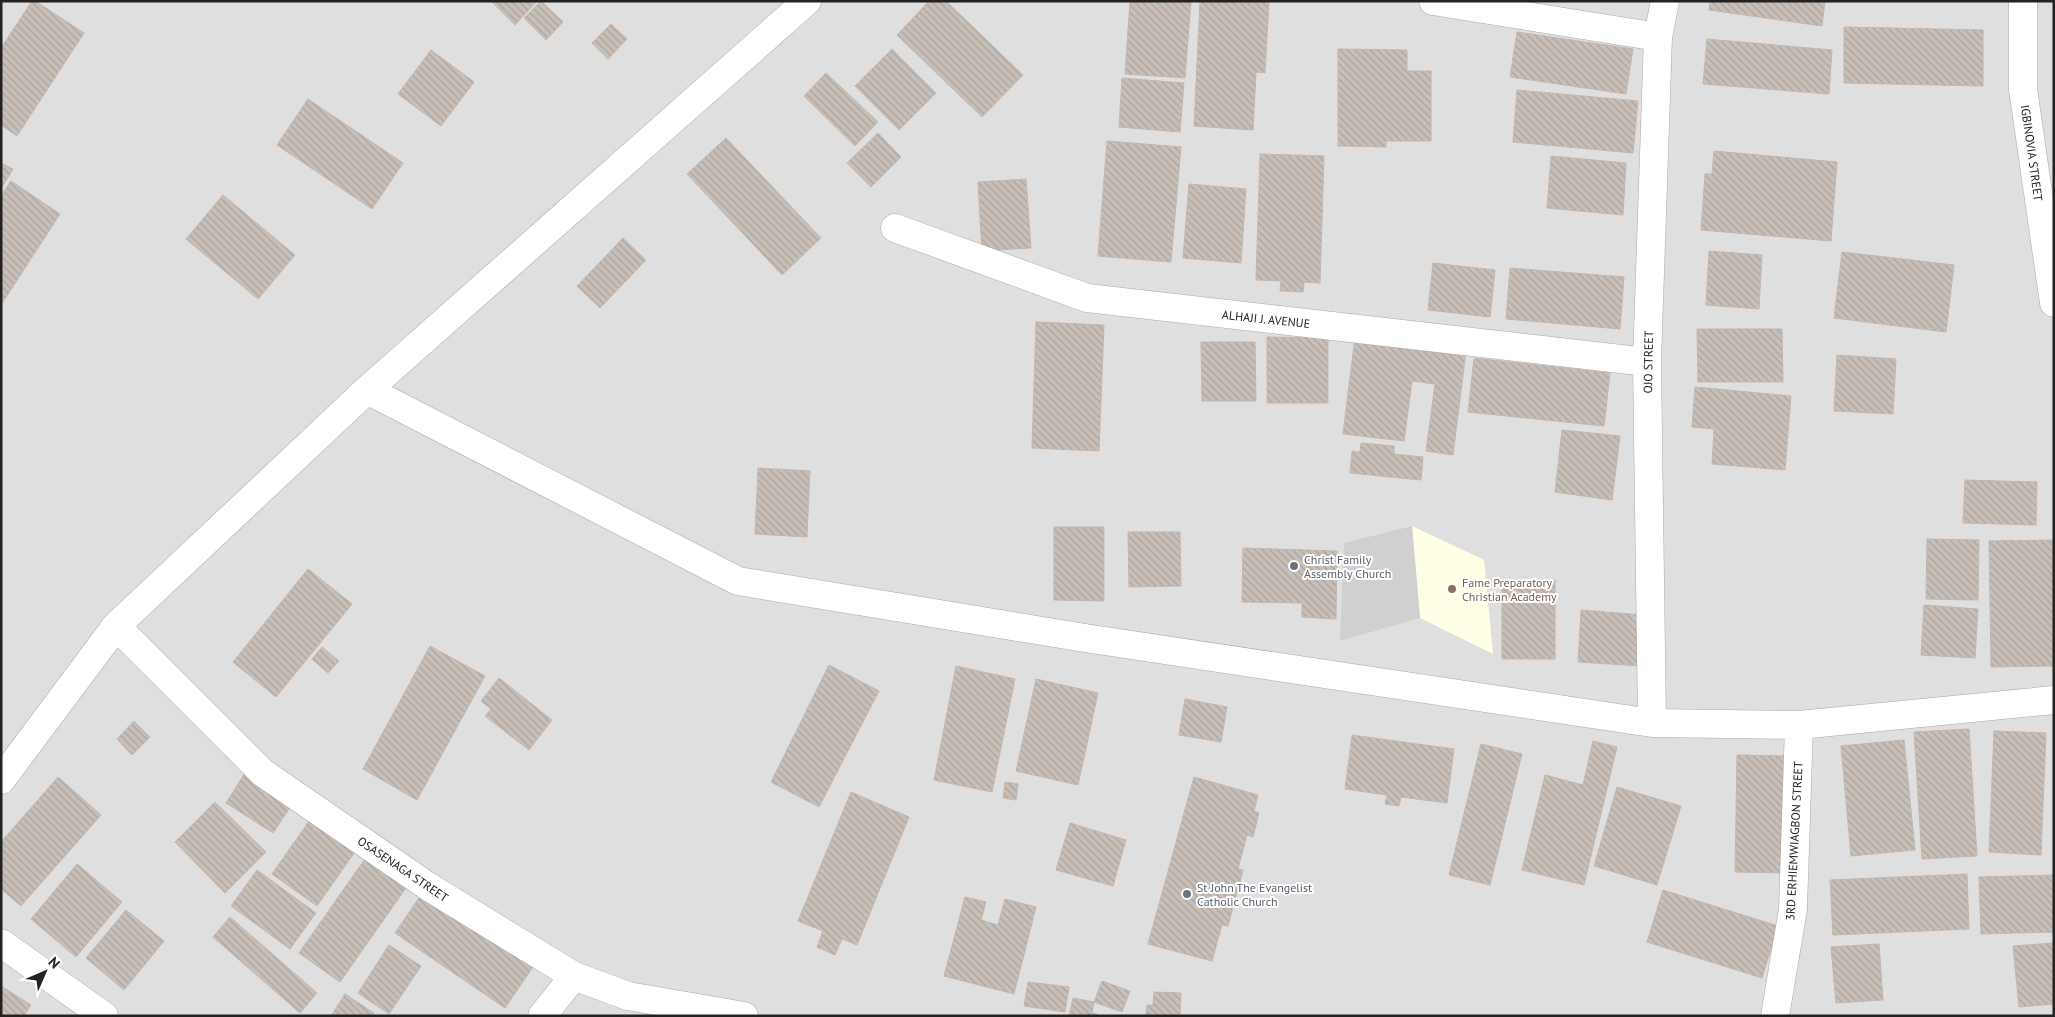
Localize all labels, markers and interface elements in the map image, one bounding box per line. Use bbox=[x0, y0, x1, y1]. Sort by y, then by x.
street label: IGBINOVIA STREET bbox=[2018, 104, 2046, 202]
street label: ALHAJI J. AVENUE bbox=[1221, 307, 1311, 331]
street label: OJO STREET bbox=[1640, 330, 1656, 394]
place label: Christ Family Assembly Church bbox=[1304, 552, 1391, 581]
marker: Christ Family Assembly Church bbox=[1288, 560, 1300, 572]
place label: Fame Preparatory Christian Academy bbox=[1462, 575, 1557, 604]
marker: Fame Preparatory Christian Academy bbox=[1446, 583, 1458, 595]
street label: 3RD ERHIEMWIAGBON STREET bbox=[1782, 761, 1806, 921]
street label: OSASENAGA STREET bbox=[355, 833, 451, 905]
place label: St John The Evangelist Catholic Church bbox=[1197, 880, 1312, 909]
marker: St John The Evangelist Catholic Church bbox=[1181, 888, 1193, 900]
north arrow bbox=[20, 947, 70, 997]
text: N bbox=[45, 953, 64, 972]

